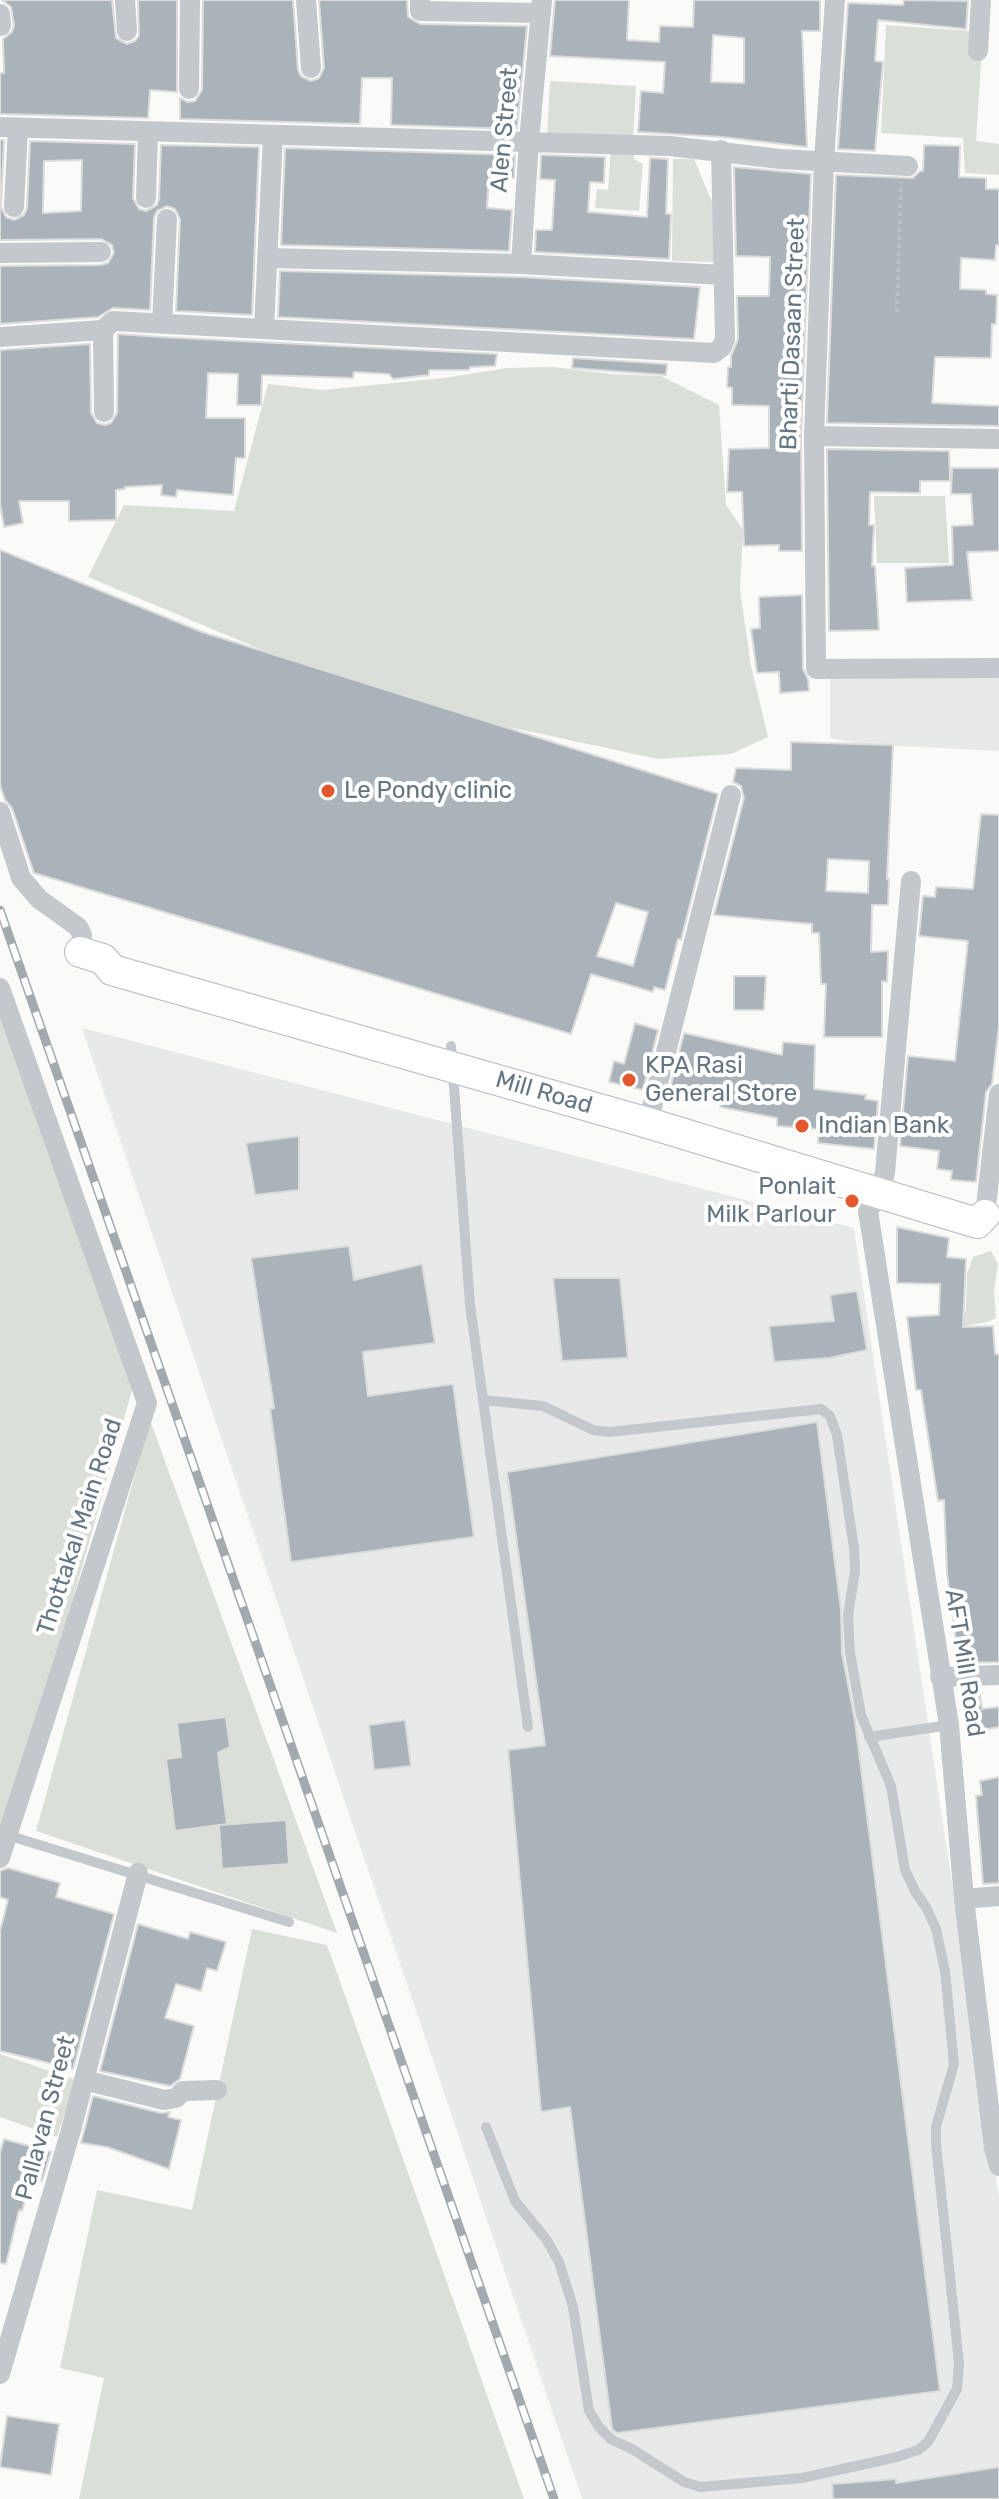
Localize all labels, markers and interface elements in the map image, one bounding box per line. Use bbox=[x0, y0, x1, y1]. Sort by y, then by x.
street label: Alen Street bbox=[485, 66, 525, 194]
street label: Bharti Dasaan Street bbox=[775, 217, 811, 451]
place label: Le Pondy clinic bbox=[344, 777, 512, 805]
marker: Le Pondy clinic bbox=[319, 782, 337, 800]
place label: KPA Rasi General Store bbox=[645, 1052, 797, 1108]
street label: Mill Road bbox=[492, 1065, 596, 1121]
marker: KPA Rasi General Store bbox=[620, 1071, 638, 1089]
place label: Indian Bank bbox=[818, 1112, 949, 1140]
marker: Indian Bank bbox=[793, 1117, 811, 1135]
place label: Ponlait Milk Parlour bbox=[706, 1173, 836, 1229]
marker: Ponlait Milk Parlour bbox=[843, 1192, 861, 1210]
street label: Thottakal Main Road bbox=[31, 1415, 129, 1639]
street label: AFT Mill Road bbox=[938, 1587, 990, 1739]
street label: Pallavan Street bbox=[10, 2033, 82, 2203]

